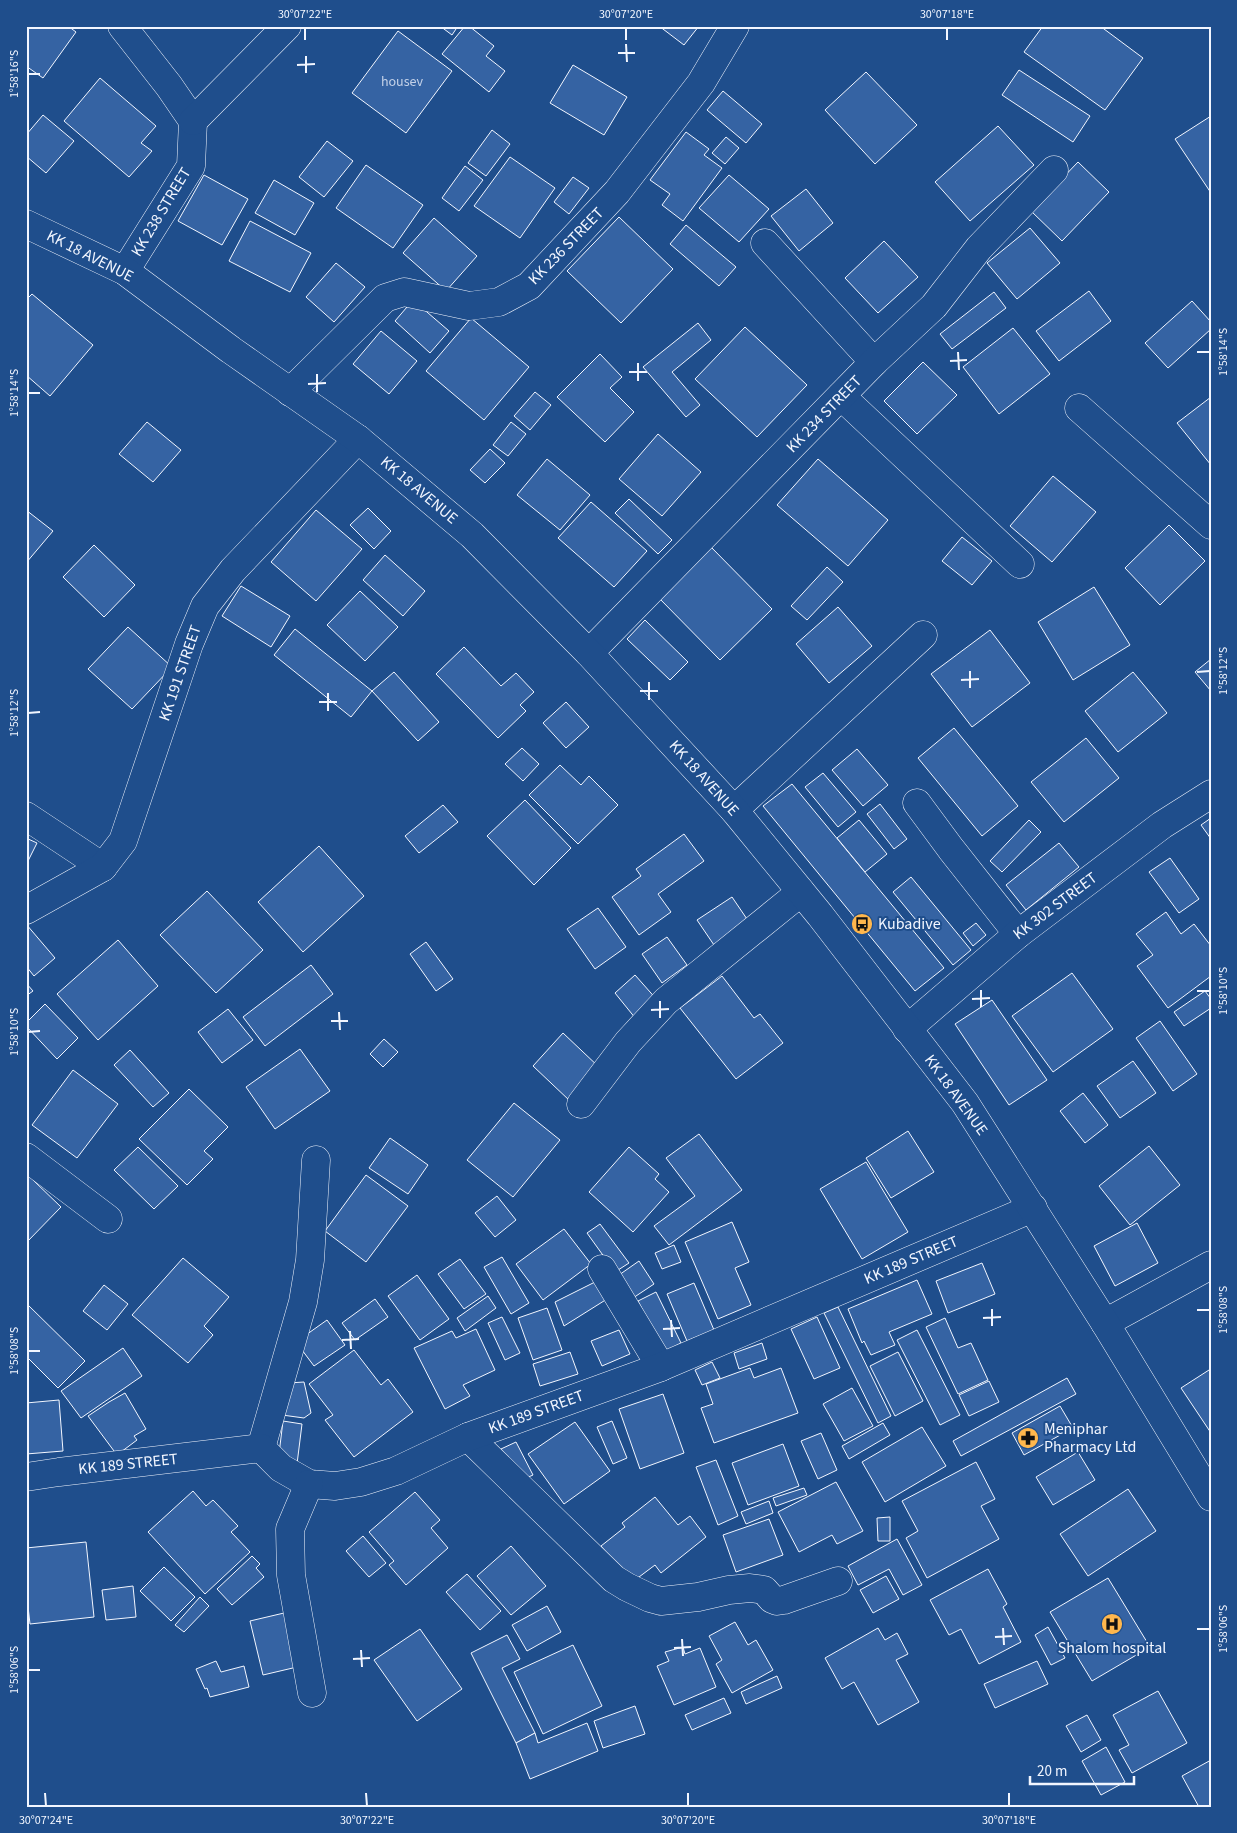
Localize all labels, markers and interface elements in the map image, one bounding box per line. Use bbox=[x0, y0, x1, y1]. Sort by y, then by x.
text: 30°07'22"E bbox=[278, 6, 332, 23]
text: 30°07'20"E bbox=[599, 6, 653, 23]
text: 30°07'18"E bbox=[920, 6, 974, 23]
text: 1°58'16"S bbox=[6, 50, 23, 98]
house number: housev bbox=[381, 72, 424, 92]
street label: KK 238 STREET bbox=[126, 163, 196, 261]
street label: KK 236 STREET bbox=[523, 202, 609, 290]
street label: KK 18 AVENUE bbox=[43, 225, 137, 287]
text: 1°58'14"S bbox=[1215, 328, 1232, 376]
text: 1°58'14"S bbox=[6, 369, 23, 417]
street label: KK 234 STREET bbox=[781, 370, 867, 458]
street label: KK 18 AVENUE bbox=[376, 451, 462, 529]
street label: KK 191 STREET bbox=[153, 622, 207, 724]
text: 1°58'12"S bbox=[1215, 647, 1232, 695]
text: 1°58'12"S bbox=[6, 689, 23, 737]
street label: KK 18 AVENUE bbox=[664, 735, 744, 821]
street label: KK 302 STREET bbox=[1008, 867, 1102, 945]
bus stop icon: Kubadive bbox=[850, 912, 874, 936]
place label: Kubadive bbox=[878, 913, 941, 935]
text: 1°58'10"S bbox=[1215, 967, 1232, 1015]
text: 1°58'10"S bbox=[6, 1008, 23, 1056]
street label: KK 18 AVENUE bbox=[919, 1050, 993, 1140]
street label: KK 189 STREET bbox=[861, 1230, 962, 1290]
text: 1°58'08"S bbox=[1215, 1286, 1232, 1334]
text: 1°58'08"S bbox=[6, 1327, 23, 1375]
street label: KK 189 STREET bbox=[485, 1384, 587, 1439]
place label: Meniphar Pharmacy Ltd bbox=[1044, 1418, 1136, 1458]
pharmacy icon: Meniphar Pharmacy Ltd bbox=[1016, 1426, 1040, 1450]
street label: KK 189 STREET bbox=[77, 1448, 179, 1480]
text: 1°58'06"S bbox=[1215, 1605, 1232, 1653]
hospital icon: Shalom hospital bbox=[1100, 1612, 1124, 1636]
place label: Shalom hospital bbox=[1058, 1637, 1166, 1659]
text: 1°58'06"S bbox=[6, 1646, 23, 1694]
scale bar bbox=[1030, 1753, 1133, 1785]
text: 20 m bbox=[1037, 1761, 1067, 1782]
text: 30°07'24"E bbox=[19, 1812, 73, 1829]
text: 30°07'22"E bbox=[340, 1812, 394, 1829]
text: 30°07'20"E bbox=[661, 1812, 715, 1829]
text: 30°07'18"E bbox=[982, 1812, 1036, 1829]

